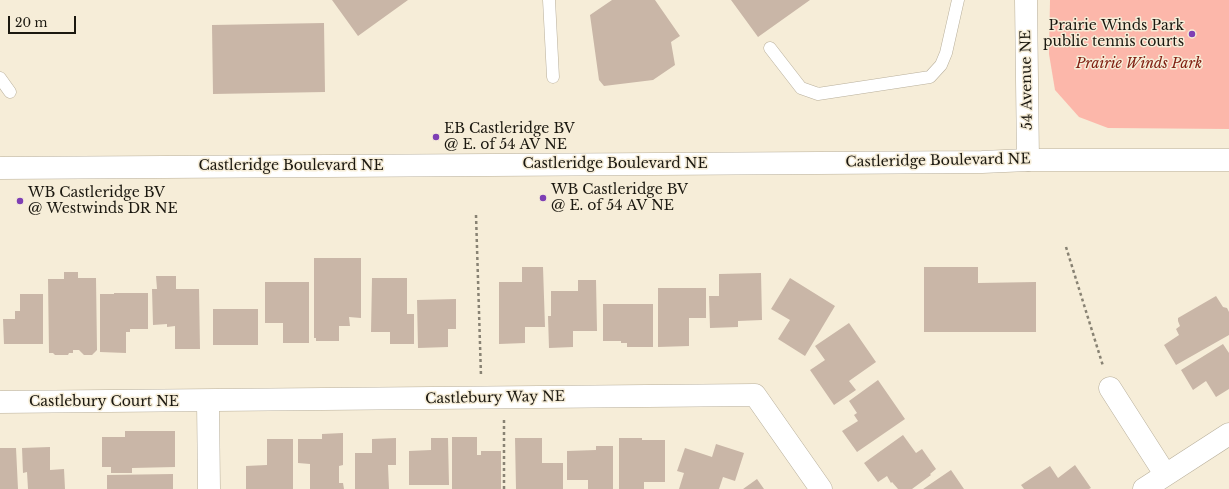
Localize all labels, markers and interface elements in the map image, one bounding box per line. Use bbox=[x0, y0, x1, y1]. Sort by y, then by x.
scale bar bbox=[10, 8, 78, 34]
text: 20 m bbox=[15, 15, 47, 30]
place label: Prairie Winds Park public tennis courts bbox=[1043, 18, 1184, 50]
marker: Prairie Winds Park public tennis courts bbox=[1187, 29, 1197, 39]
street label: 54 Avenue NE bbox=[1018, 30, 1036, 130]
park label: Prairie Winds Park bbox=[1076, 56, 1202, 72]
place label: EB Castleridge BV @ E. of 54 AV NE bbox=[444, 121, 575, 154]
marker: EB Castleridge BV @ E. of 54 AV NE bbox=[431, 132, 441, 142]
street label: Castleridge Boulevard NE bbox=[845, 151, 1031, 171]
street label: Castleridge Boulevard NE bbox=[522, 156, 708, 172]
street label: Castleridge Boulevard NE bbox=[198, 158, 384, 174]
place label: WB Castleridge BV @ E. of 54 AV NE bbox=[551, 182, 688, 214]
place label: WB Castleridge BV @ Westwinds DR NE bbox=[28, 185, 178, 218]
marker: WB Castleridge BV @ E. of 54 AV NE bbox=[538, 193, 548, 203]
marker: WB Castleridge BV @ Westwinds DR NE bbox=[15, 196, 25, 206]
street label: Castlebury Way NE bbox=[425, 388, 565, 408]
street label: Castlebury Court NE bbox=[29, 394, 179, 410]

